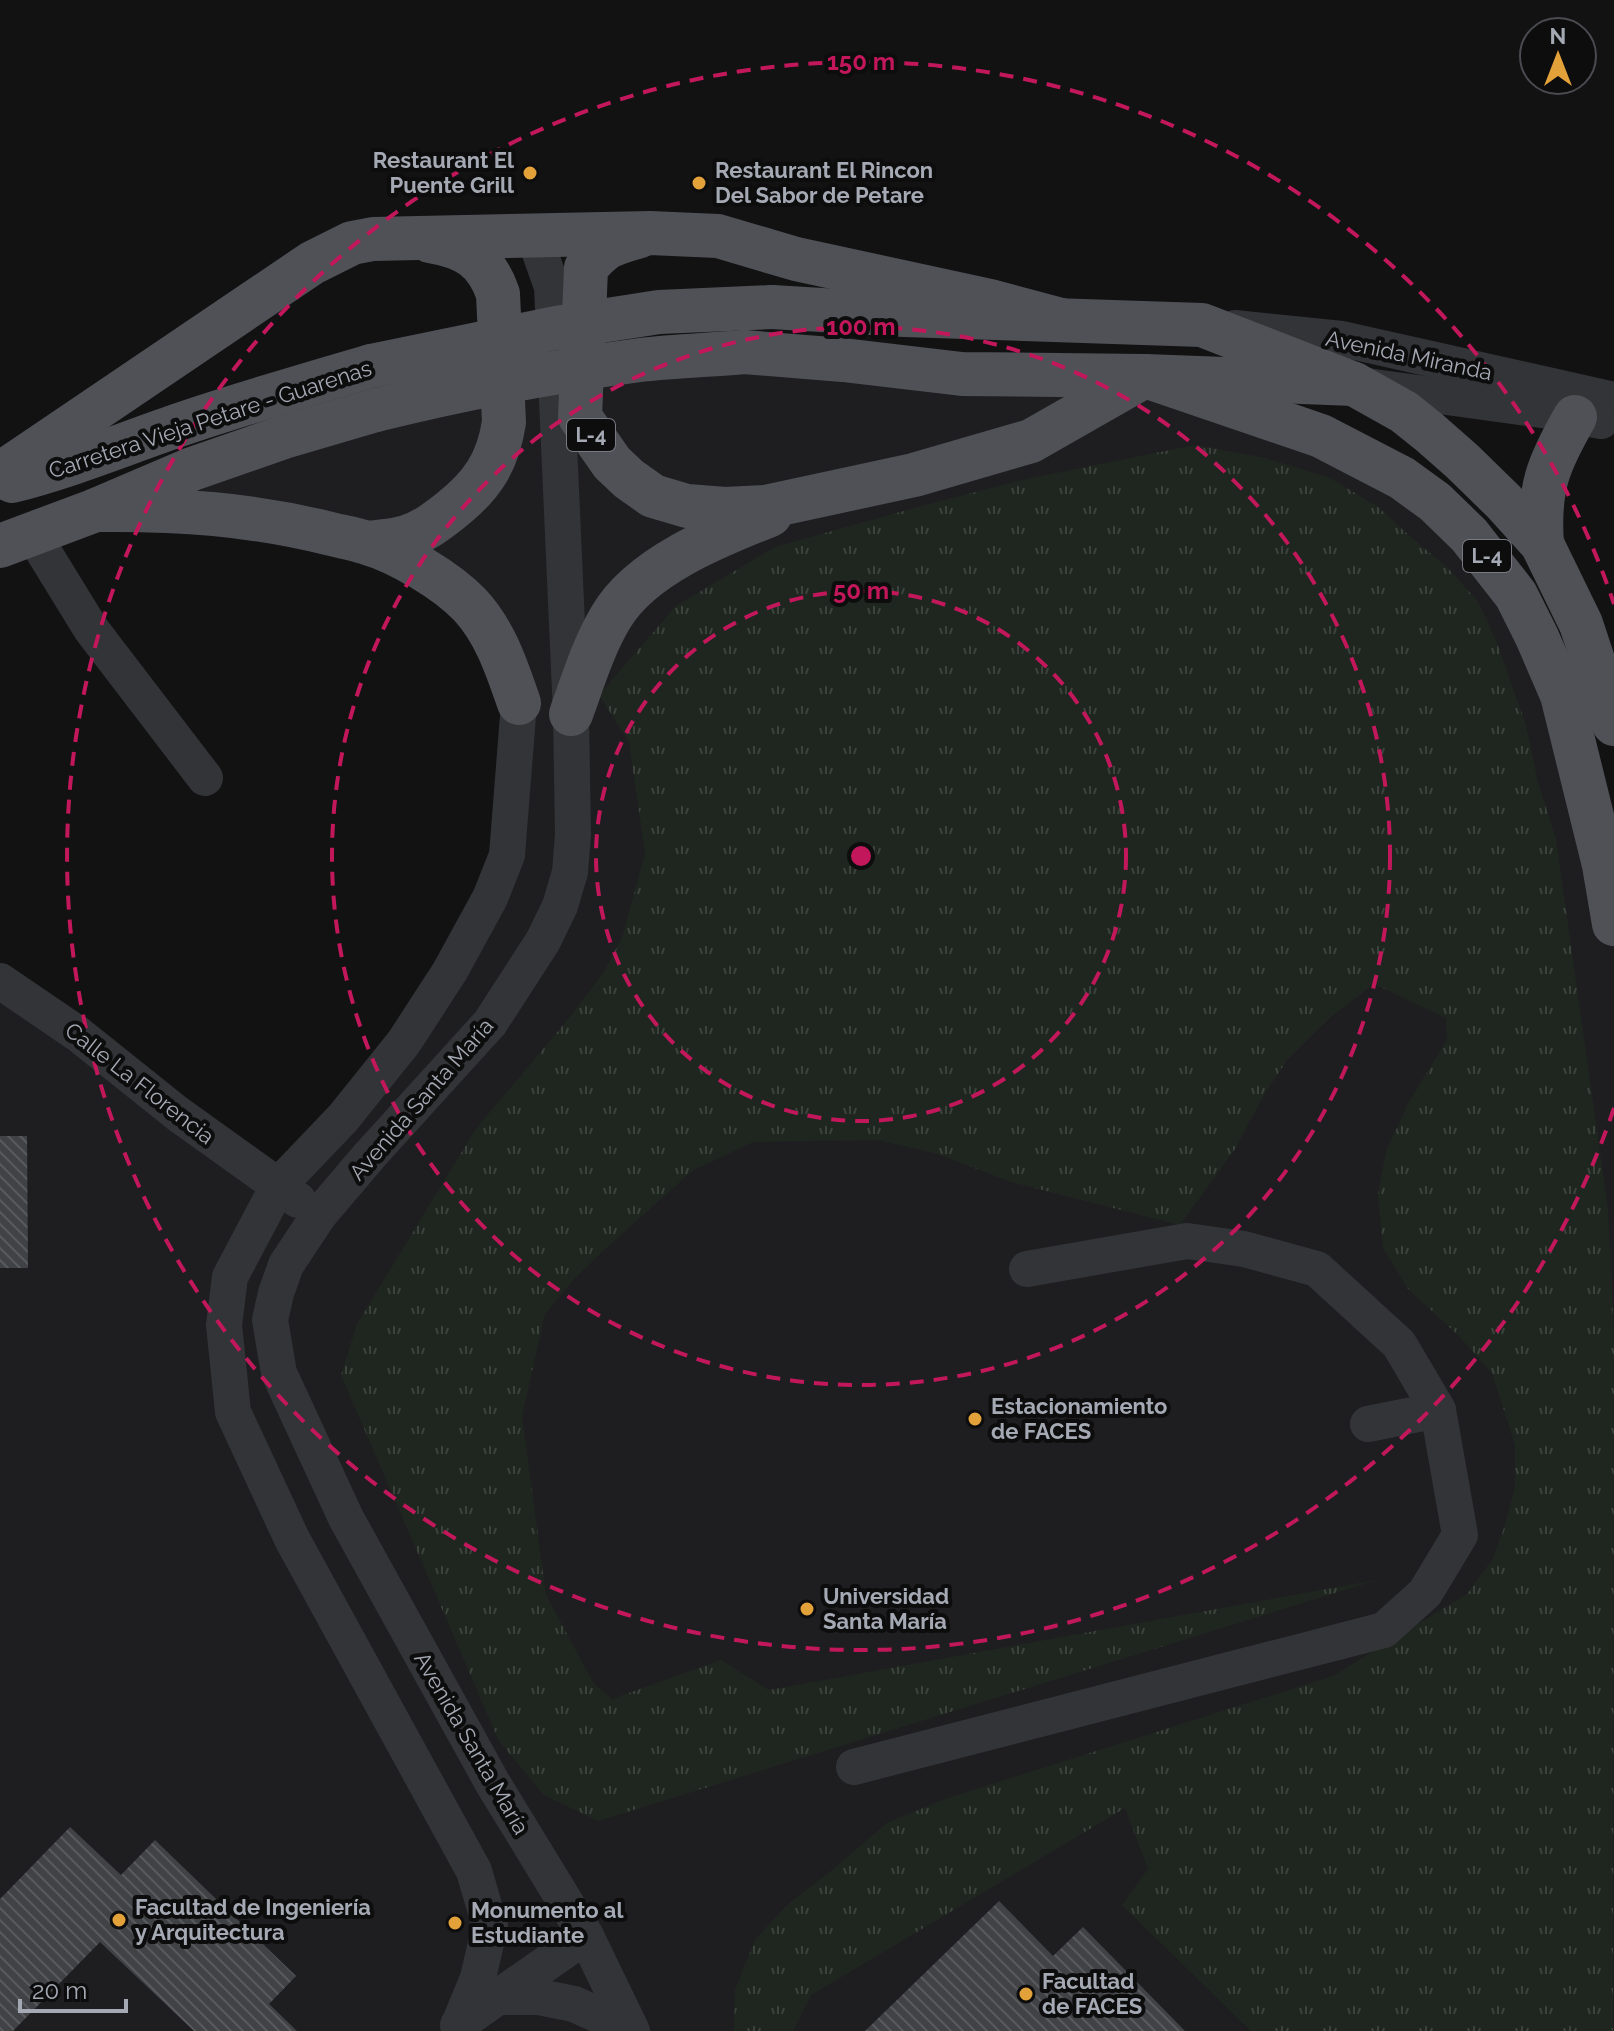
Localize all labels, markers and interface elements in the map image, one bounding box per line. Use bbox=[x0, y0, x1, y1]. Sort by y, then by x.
north arrow bbox=[1518, 16, 1598, 96]
text: N bbox=[1550, 23, 1566, 49]
text: 150 m bbox=[827, 47, 895, 76]
place label: Restaurant El Puente Grill bbox=[373, 147, 515, 198]
place label: Restaurant El Rincon Del Sabor de Petare bbox=[715, 157, 933, 208]
marker: Restaurant El Puente Grill bbox=[521, 164, 539, 182]
marker: Restaurant El Rincon Del Sabor de Petare bbox=[690, 174, 708, 192]
text: 100 m bbox=[826, 312, 896, 341]
street label: Avenida Miranda bbox=[1323, 325, 1495, 385]
street label: Carretera Vieja Petare - Guarenas bbox=[45, 354, 375, 484]
road number: L-4 bbox=[567, 419, 615, 451]
road number: L-4 bbox=[1463, 540, 1511, 572]
text: 50 m bbox=[833, 576, 889, 605]
centre of rings bbox=[847, 842, 875, 870]
street label: Avenida Santa María bbox=[344, 1013, 498, 1185]
street label: Calle La Florencia bbox=[60, 1017, 220, 1149]
place label: Estacionamiento de FACES bbox=[991, 1393, 1167, 1444]
marker: Estacionamiento de FACES bbox=[966, 1410, 984, 1428]
place label: Universidad Santa María bbox=[823, 1583, 949, 1634]
marker: Universidad Santa María bbox=[798, 1600, 816, 1618]
street label: Avenida Santa María bbox=[409, 1647, 535, 1839]
place label: Facultad de Ingeniería y Arquitectura bbox=[135, 1894, 371, 1945]
place label: Monumento al Estudiante bbox=[471, 1897, 624, 1948]
marker: Facultad de Ingeniería y Arquitectura bbox=[110, 1911, 128, 1929]
marker: Monumento al Estudiante bbox=[446, 1914, 464, 1932]
scale bar bbox=[20, 1963, 126, 2013]
place label: Facultad de FACES bbox=[1042, 1968, 1142, 2019]
text: 20 m bbox=[32, 1976, 87, 2005]
marker: Facultad de FACES bbox=[1017, 1985, 1035, 2003]

